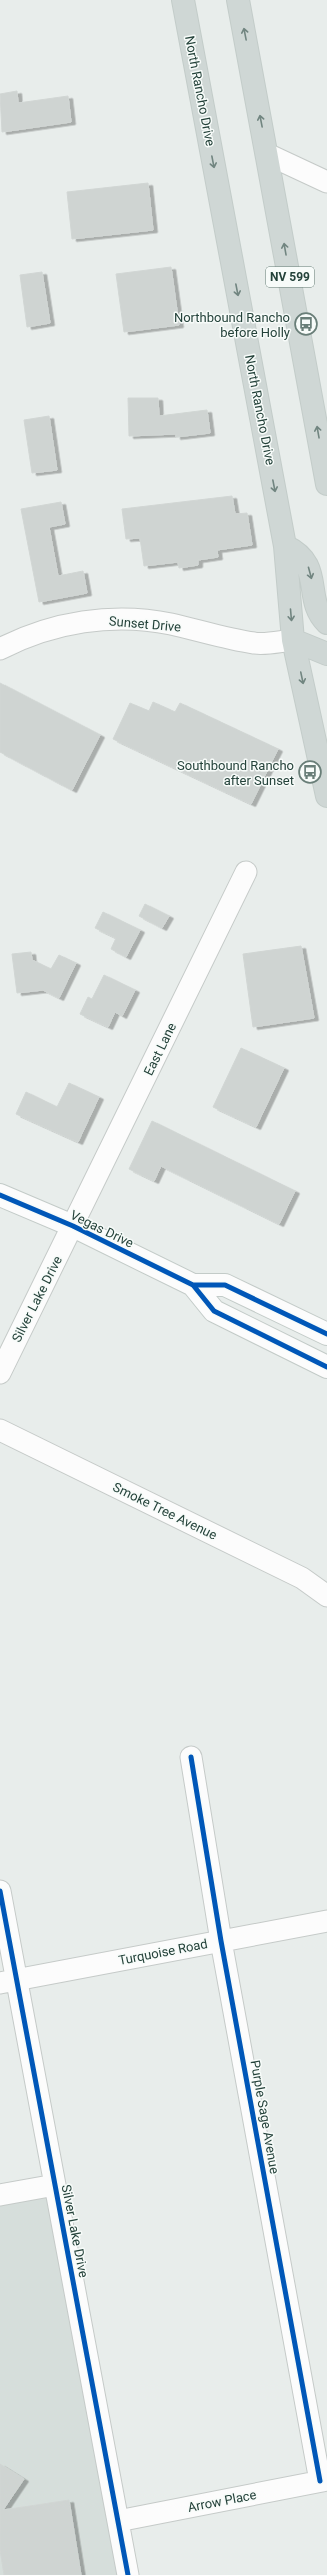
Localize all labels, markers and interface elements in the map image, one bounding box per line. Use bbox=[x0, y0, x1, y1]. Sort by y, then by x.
one-way arrow bbox=[241, 28, 249, 41]
street label: North Rancho Drive bbox=[182, 35, 218, 148]
one-way arrow bbox=[257, 115, 265, 128]
one-way arrow bbox=[209, 155, 217, 168]
one-way arrow bbox=[280, 243, 288, 256]
road number: NV 599 bbox=[266, 267, 314, 287]
one-way arrow bbox=[233, 283, 241, 296]
place label: Northbound Rancho before Holly bbox=[174, 310, 290, 340]
bus stop icon: Northbound Rancho before Holly bbox=[293, 311, 319, 337]
street label: North Rancho Drive bbox=[242, 354, 278, 467]
one-way arrow bbox=[313, 426, 321, 439]
one-way arrow bbox=[270, 480, 278, 493]
one-way arrow bbox=[307, 566, 314, 579]
one-way arrow bbox=[288, 608, 295, 621]
street label: Sunset Drive bbox=[108, 613, 182, 635]
one-way arrow bbox=[298, 671, 306, 684]
place label: Southbound Rancho after Sunset bbox=[177, 758, 294, 788]
bus stop icon: Southbound Rancho after Sunset bbox=[297, 759, 323, 785]
street label: East Lane bbox=[141, 1020, 179, 1078]
street label: Vegas Drive bbox=[68, 1207, 136, 1251]
street label: Silver Lake Drive bbox=[9, 1253, 65, 1345]
street label: Smoke Tree Avenue bbox=[111, 1479, 220, 1543]
street label: Turquoise Road bbox=[117, 1936, 209, 1968]
street label: Purple Sage Avenue bbox=[248, 2059, 282, 2175]
street label: Silver Lake Drive bbox=[59, 2183, 91, 2279]
street label: Arrow Place bbox=[186, 2487, 258, 2515]

